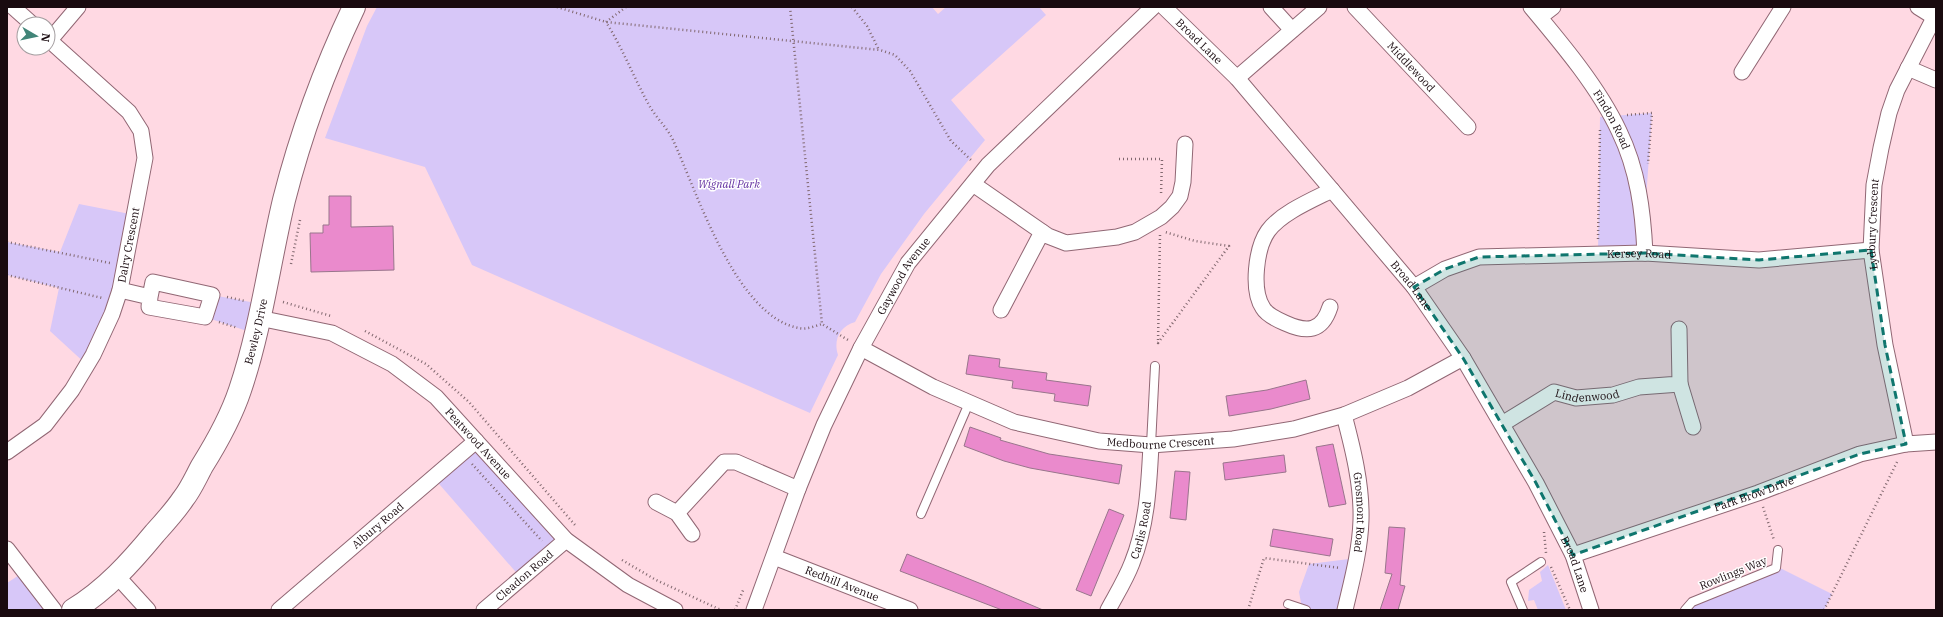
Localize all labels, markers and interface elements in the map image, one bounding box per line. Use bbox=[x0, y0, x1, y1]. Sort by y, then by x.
street label: Broad Lane bbox=[1173, 15, 1225, 67]
north arrow bbox=[16, 16, 56, 56]
text: N bbox=[38, 32, 53, 43]
street label: Middlewood bbox=[1384, 39, 1438, 95]
street label: Findon Road bbox=[1590, 87, 1633, 152]
park label: Wignall Park bbox=[698, 177, 760, 191]
street label: Lydbury Crescent bbox=[1864, 177, 1882, 271]
street label: Dalry Crescent bbox=[115, 206, 143, 284]
street label: Gaywood Avenue bbox=[874, 234, 933, 317]
street label: Kersey Road bbox=[1607, 246, 1672, 262]
street label: Broad Lane bbox=[1388, 258, 1435, 313]
street label: Bewley Drive bbox=[241, 297, 270, 366]
street label: Lindenwood bbox=[1554, 386, 1621, 406]
street label: Peatwood Avenue bbox=[442, 405, 514, 482]
street label: Medbourne Crescent bbox=[1106, 433, 1215, 452]
street label: Grosmont Road bbox=[1350, 471, 1368, 554]
street label: Park Brow Drive bbox=[1712, 473, 1796, 514]
street label: Albury Road bbox=[349, 499, 407, 552]
street label: Carlis Road bbox=[1127, 500, 1154, 561]
street label: Broad Lane bbox=[1557, 534, 1592, 594]
street label: Cleadon Road bbox=[493, 547, 556, 604]
street label: Rowlings Way bbox=[1697, 553, 1769, 593]
street label: Redhill Avenue bbox=[803, 563, 881, 604]

